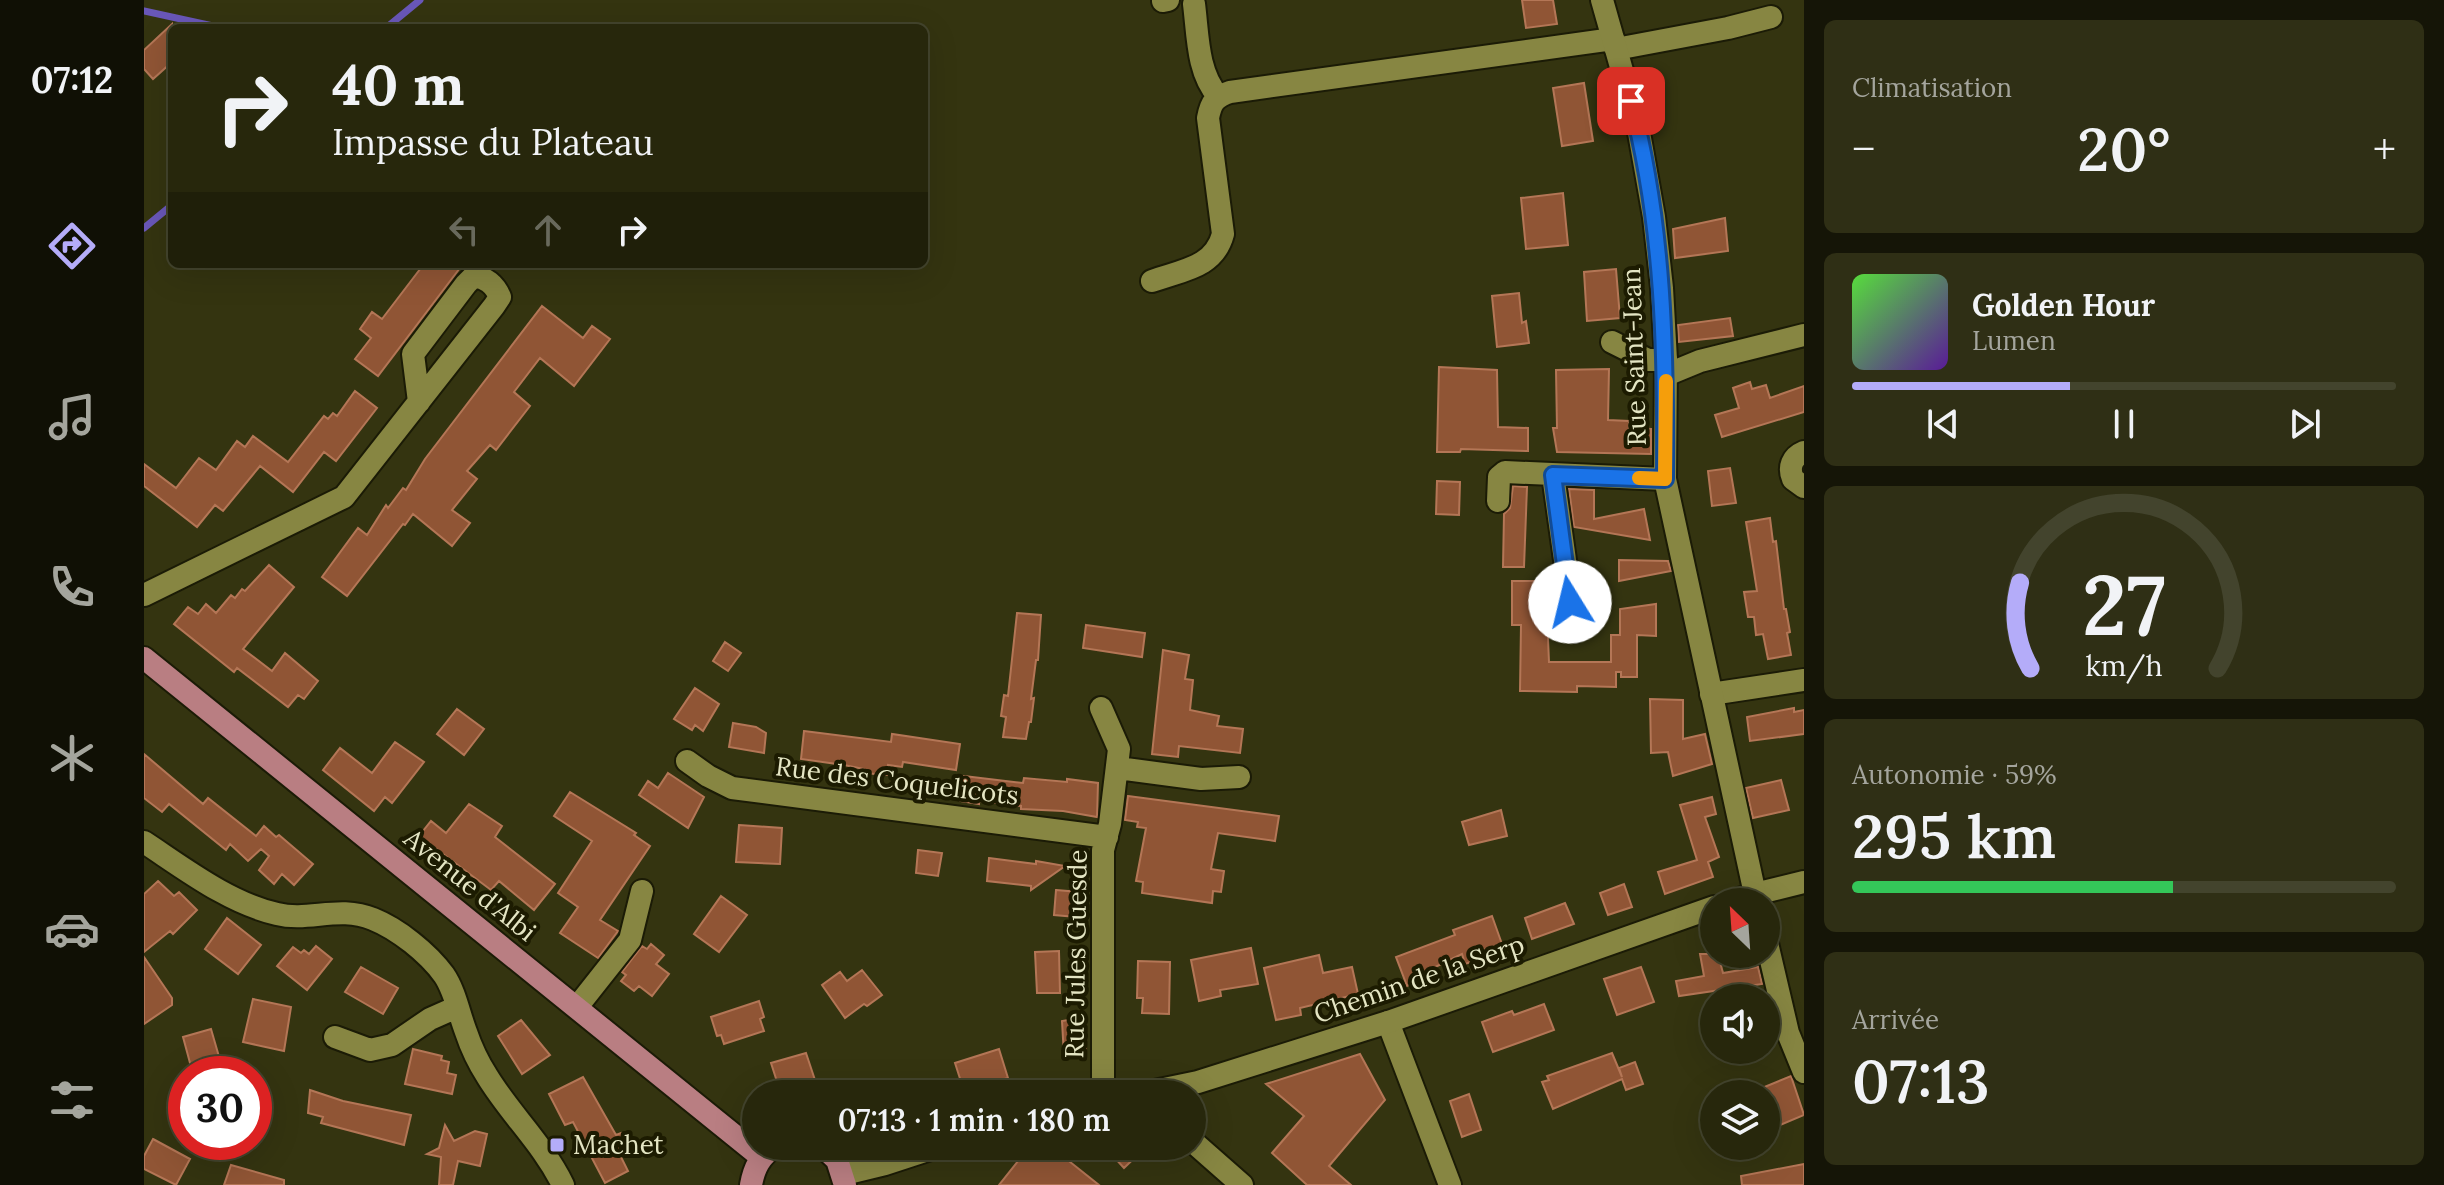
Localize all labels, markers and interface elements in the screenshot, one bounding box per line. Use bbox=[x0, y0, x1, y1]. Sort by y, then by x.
text: 40 m bbox=[332, 49, 465, 120]
icon: right bbox=[200, 56, 304, 160]
text: 07:12 bbox=[31, 57, 113, 103]
pin bbox=[1597, 67, 1665, 135]
text: Climatisation bbox=[1852, 71, 2012, 104]
icon: arrive bbox=[1609, 79, 1653, 123]
text: 20° bbox=[2077, 111, 2171, 187]
text: Impasse du Plateau bbox=[332, 119, 654, 165]
text: − bbox=[1852, 121, 1875, 177]
text: + bbox=[2373, 121, 2396, 177]
icon: left bbox=[442, 208, 486, 252]
icon: ahead bbox=[526, 208, 570, 252]
icon: right bbox=[610, 208, 654, 252]
icon: directions bbox=[44, 218, 100, 274]
street label: Rue Saint-Jean bbox=[1614, 267, 1653, 447]
text: Golden Hour bbox=[1972, 286, 2155, 324]
text: Lumen bbox=[1972, 324, 2056, 357]
icon: music bbox=[44, 389, 100, 445]
icon: previous bbox=[1921, 402, 1965, 446]
icon: pause bbox=[2102, 402, 2146, 446]
icon: next bbox=[2283, 402, 2327, 446]
text: 27 bbox=[2082, 550, 2166, 657]
icon: phone bbox=[44, 559, 100, 615]
position arrow bbox=[1528, 560, 1612, 644]
text: km/h bbox=[2085, 647, 2163, 684]
icon: climate bbox=[44, 730, 100, 786]
street label: Rue des Coquelicots bbox=[774, 749, 1020, 812]
text: Autonomie · 59% bbox=[1852, 758, 2057, 791]
text: 295 km bbox=[1852, 798, 2056, 874]
street label: Avenue d'Albi bbox=[397, 821, 543, 948]
street label: Rue Jules Guesde bbox=[1057, 849, 1094, 1059]
north arrow bbox=[1700, 888, 1780, 968]
map controls bbox=[1700, 888, 1780, 1160]
icon: car bbox=[44, 901, 100, 957]
street label: Chemin de la Serp bbox=[1309, 927, 1528, 1030]
button: sound bbox=[1700, 984, 1780, 1064]
text: Arrivée bbox=[1852, 1003, 1939, 1036]
text: 07:13 bbox=[1852, 1043, 1989, 1119]
speed limit sign: 30 bbox=[168, 1056, 272, 1160]
icon: filters bbox=[44, 1072, 100, 1128]
button: layers bbox=[1700, 1080, 1780, 1160]
text: 07:13 · 1 min · 180 m bbox=[838, 1101, 1110, 1139]
place label: Machet bbox=[573, 1128, 664, 1161]
marker: Machet bbox=[548, 1136, 566, 1154]

